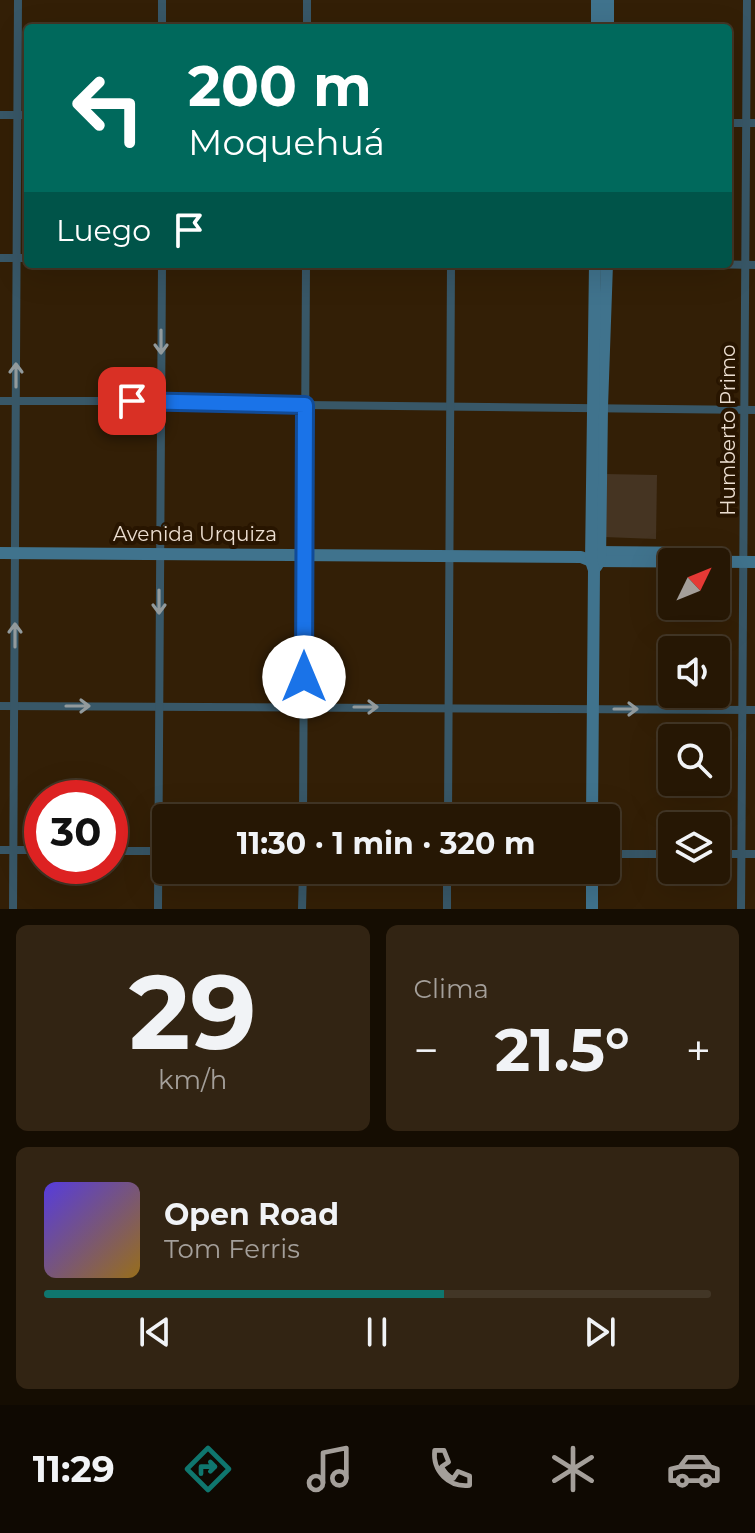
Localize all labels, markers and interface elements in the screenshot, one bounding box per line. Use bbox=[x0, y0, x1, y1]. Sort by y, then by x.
text: 200 m bbox=[188, 52, 372, 120]
icon: left bbox=[56, 56, 160, 160]
text: Moquehuá bbox=[188, 120, 385, 164]
icon: arrive bbox=[167, 208, 211, 252]
text: Luego bbox=[56, 212, 151, 249]
one-way arrow bbox=[153, 328, 169, 355]
street label: Humberto Primo bbox=[716, 344, 740, 516]
one-way arrow bbox=[8, 362, 24, 389]
pin bbox=[98, 367, 166, 435]
icon: arrive bbox=[110, 379, 154, 423]
street label: Avenida Urquiza bbox=[113, 522, 277, 546]
north arrow bbox=[658, 548, 730, 620]
map controls bbox=[658, 548, 730, 884]
one-way arrow bbox=[152, 588, 167, 615]
one-way arrow bbox=[7, 622, 23, 649]
position arrow bbox=[262, 635, 346, 719]
button: sound bbox=[658, 636, 730, 708]
one-way arrow bbox=[64, 698, 91, 714]
one-way arrow bbox=[352, 700, 379, 715]
one-way arrow bbox=[612, 701, 639, 717]
button: search bbox=[658, 724, 730, 796]
speed limit sign: 30 bbox=[24, 780, 128, 884]
button: layers bbox=[658, 812, 730, 884]
text: 11:30 · 1 min · 320 m bbox=[237, 825, 535, 862]
text: 29 bbox=[129, 948, 257, 1075]
text: Clima bbox=[414, 973, 489, 1005]
text: 21.5° bbox=[495, 1013, 630, 1086]
text: − bbox=[414, 1023, 439, 1077]
text: + bbox=[686, 1023, 711, 1077]
text: km/h bbox=[158, 1064, 227, 1096]
text: Open Road bbox=[164, 1196, 339, 1233]
text: Tom Ferris bbox=[164, 1233, 300, 1265]
icon: previous bbox=[133, 1310, 177, 1354]
icon: pause bbox=[355, 1310, 399, 1354]
icon: next bbox=[578, 1310, 622, 1354]
icon: directions bbox=[180, 1441, 236, 1497]
icon: music bbox=[302, 1441, 358, 1497]
icon: phone bbox=[423, 1441, 479, 1497]
icon: climate bbox=[545, 1441, 601, 1497]
icon: car bbox=[666, 1441, 722, 1497]
text: 11:29 bbox=[33, 1447, 115, 1491]

